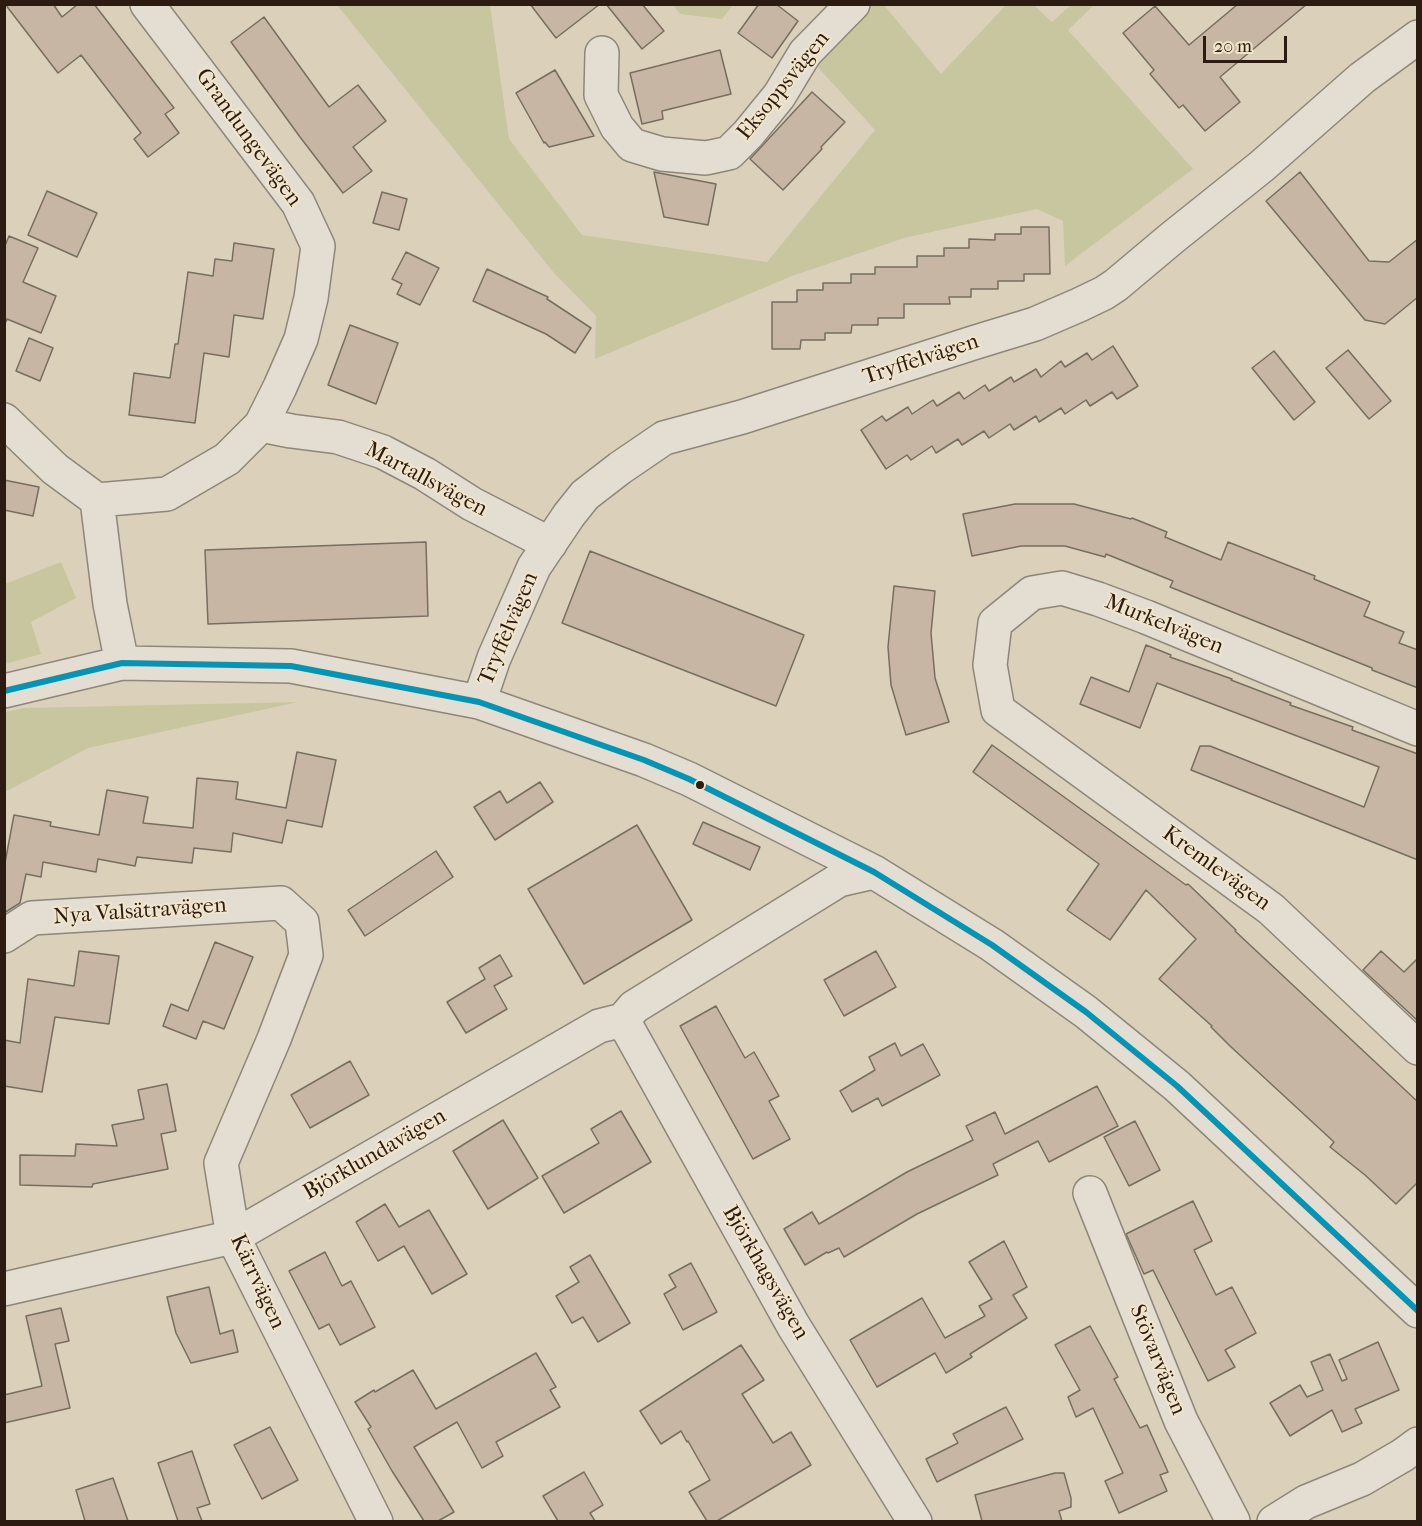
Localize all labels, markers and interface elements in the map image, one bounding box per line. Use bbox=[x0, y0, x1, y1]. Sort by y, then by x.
scale bar bbox=[1206, 24, 1290, 62]
street label: Eksoppsvägen bbox=[732, 26, 836, 146]
text: 20 m bbox=[1214, 36, 1252, 57]
street label: Grandungevägen bbox=[189, 64, 307, 212]
street label: Tryffelvägen bbox=[860, 329, 982, 391]
street label: Martallsvägen bbox=[360, 437, 492, 523]
street label: Tryffelvägen bbox=[473, 568, 545, 690]
street label: Murkelvägen bbox=[1101, 589, 1227, 661]
unlabelled marker bbox=[694, 779, 706, 791]
street label: Kremlevägen bbox=[1157, 821, 1275, 917]
street label: Nya Valsätravägen bbox=[53, 893, 227, 931]
street label: Björklundavägen bbox=[299, 1103, 451, 1207]
street label: Björkhagsvägen bbox=[716, 1201, 814, 1345]
street label: Kärrvägen bbox=[224, 1230, 290, 1334]
street label: Stövarvägen bbox=[1123, 1301, 1191, 1419]

